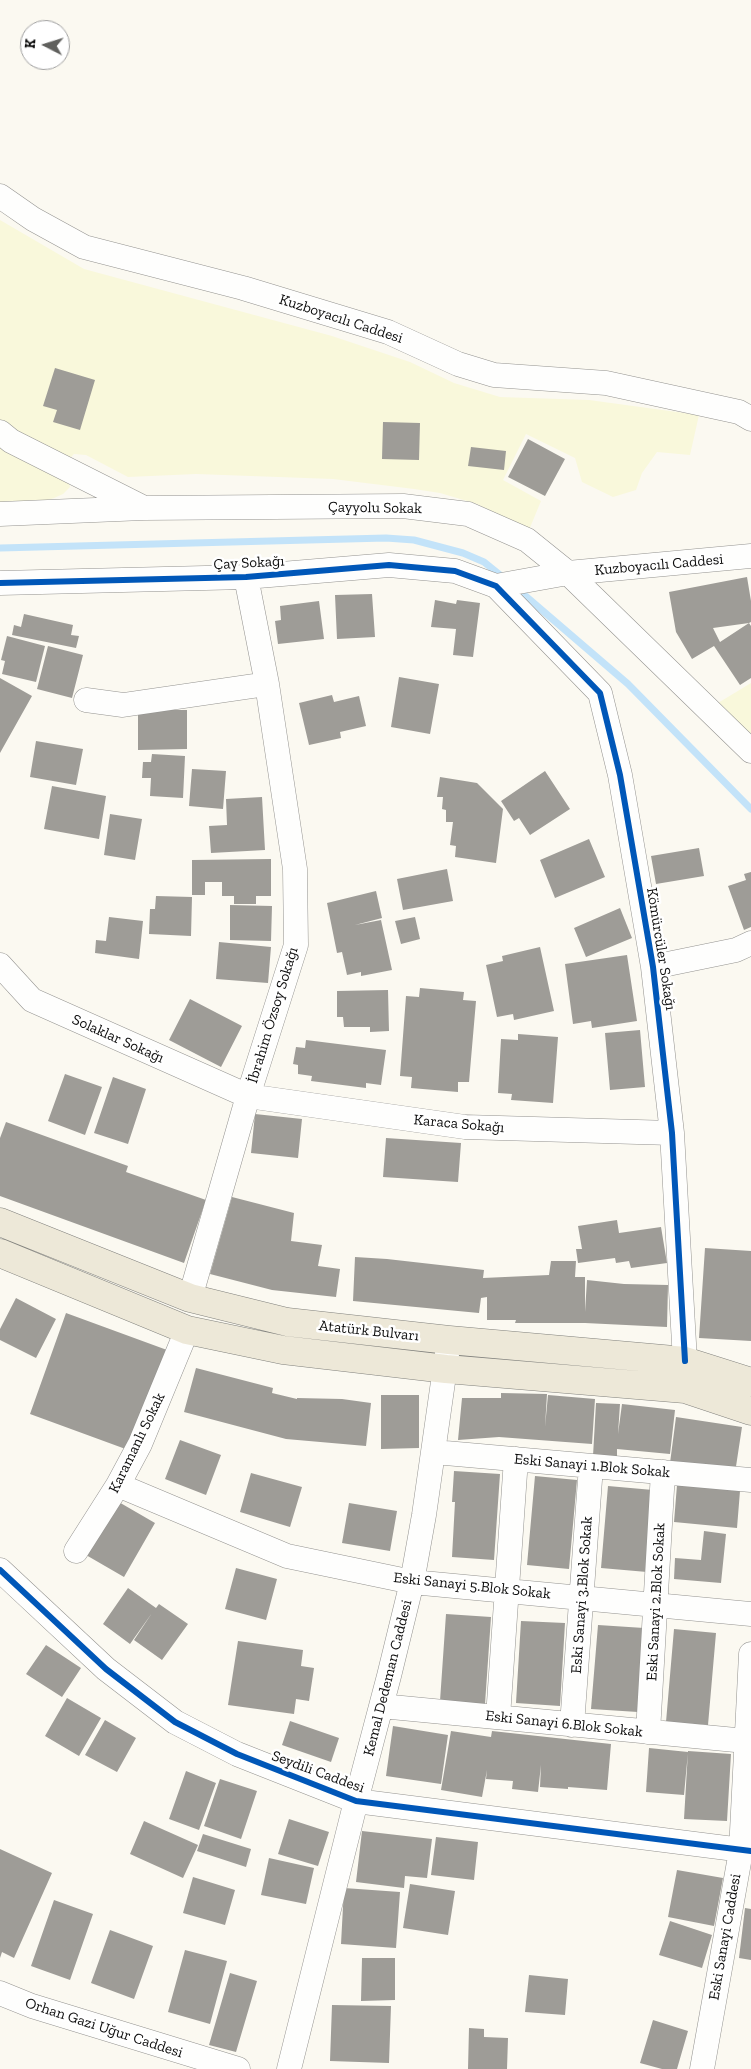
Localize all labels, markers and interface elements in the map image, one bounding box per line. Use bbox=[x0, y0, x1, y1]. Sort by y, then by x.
north arrow bbox=[20, 20, 70, 70]
text: K bbox=[22, 38, 39, 49]
street label: Kuzboyacılı Caddesi bbox=[277, 290, 405, 348]
street label: Çayyolu Sokak bbox=[328, 498, 422, 518]
street label: Kuzboyacılı Caddesi bbox=[594, 550, 724, 580]
street label: Çay Sokağı bbox=[213, 552, 285, 574]
street label: Kömürcüler Sokağı bbox=[642, 886, 680, 1012]
street label: İbrahim Özsoy Sokağı bbox=[244, 945, 302, 1085]
street label: Solaklar Sokağı bbox=[69, 1011, 167, 1067]
street label: Karaca Sokağı bbox=[413, 1111, 505, 1137]
street label: Atatürk Bulvarı bbox=[318, 1317, 420, 1345]
street label: Karamanlı Sokak bbox=[105, 1390, 169, 1496]
street label: Eski Sanayi 1.Blok Sokak bbox=[513, 1450, 671, 1482]
street label: Eski Sanayi 3.Blok Sokak bbox=[568, 1516, 596, 1674]
street label: Eski Sanayi 2.Blok Sokak bbox=[643, 1523, 669, 1681]
street label: Eski Sanayi 5.Blok Sokak bbox=[392, 1569, 552, 1603]
street label: Kemal Dedeman Caddesi bbox=[360, 1598, 416, 1758]
street label: Eski Sanayi 6.Blok Sokak bbox=[484, 1707, 644, 1741]
street label: Seydili Caddesi bbox=[269, 1747, 367, 1797]
street label: Eski Sanayi Caddesi bbox=[705, 1872, 745, 2002]
street label: Orhan Gazi Uğur Caddesi bbox=[23, 1994, 185, 2062]

